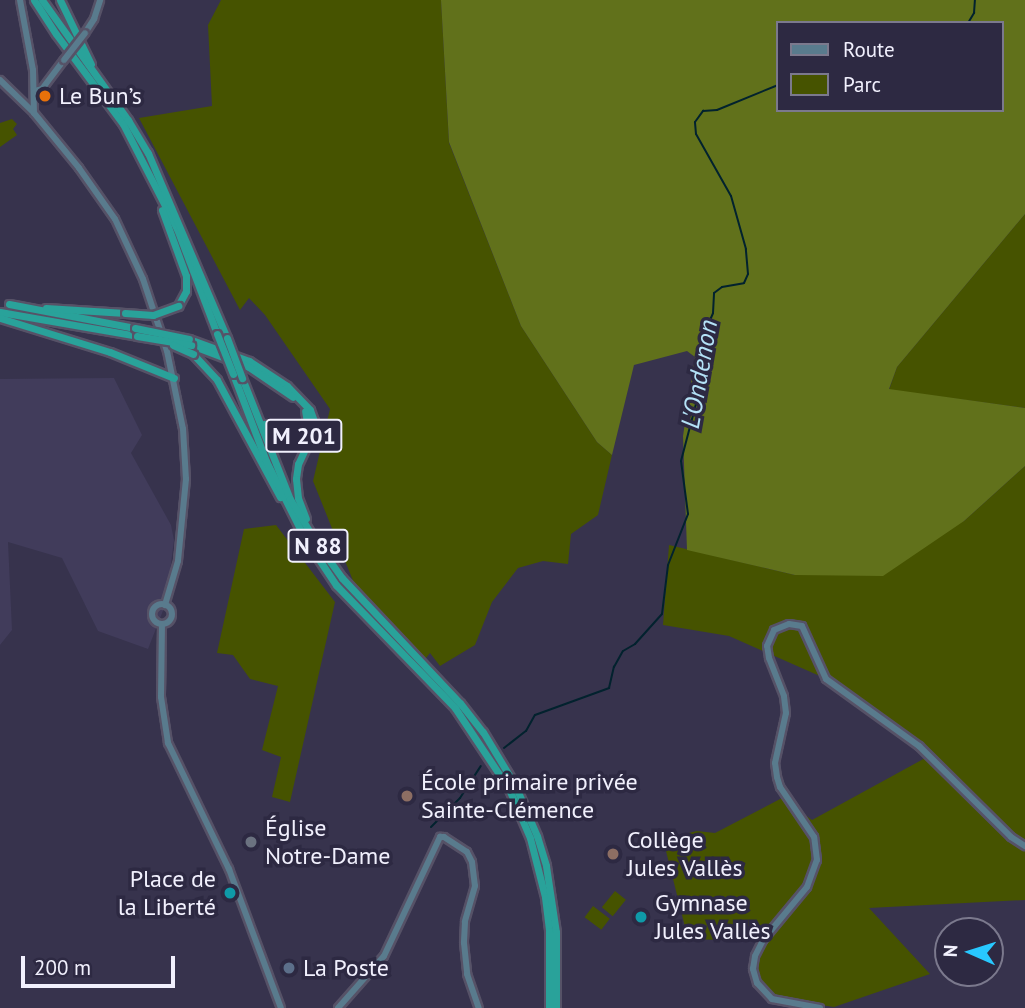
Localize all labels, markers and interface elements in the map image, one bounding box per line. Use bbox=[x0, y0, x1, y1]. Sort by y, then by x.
legend bbox=[776, 21, 1004, 112]
text: Route bbox=[843, 36, 895, 63]
text: Parc bbox=[843, 71, 881, 98]
place label: Le Bun’s bbox=[59, 82, 142, 110]
marker: Le Bun’s bbox=[37, 88, 53, 104]
water label: L'Ondenon bbox=[674, 317, 724, 431]
road number: M 201 bbox=[264, 416, 344, 456]
road number: N 88 bbox=[286, 526, 350, 566]
place label: École primaire privée Sainte-Clémence bbox=[421, 768, 638, 824]
marker: École primaire privée Sainte-Clémence bbox=[399, 788, 415, 804]
place label: Église Notre-Dame bbox=[265, 814, 390, 870]
place label: Collège Jules Vallès bbox=[627, 826, 743, 882]
marker: Église Notre-Dame bbox=[243, 834, 259, 850]
marker: Collège Jules Vallès bbox=[605, 846, 621, 862]
place label: Place de la Liberté bbox=[118, 865, 216, 921]
marker: Place de la Liberté bbox=[222, 885, 238, 901]
place label: Gymnase Jules Vallès bbox=[655, 889, 771, 945]
marker: Gymnase Jules Vallès bbox=[633, 909, 649, 925]
north arrow bbox=[934, 917, 1004, 987]
scale bar bbox=[24, 942, 178, 986]
text: N bbox=[938, 944, 962, 958]
text: 200 m bbox=[34, 954, 91, 981]
place label: La Poste bbox=[303, 954, 389, 982]
marker: La Poste bbox=[281, 960, 297, 976]

